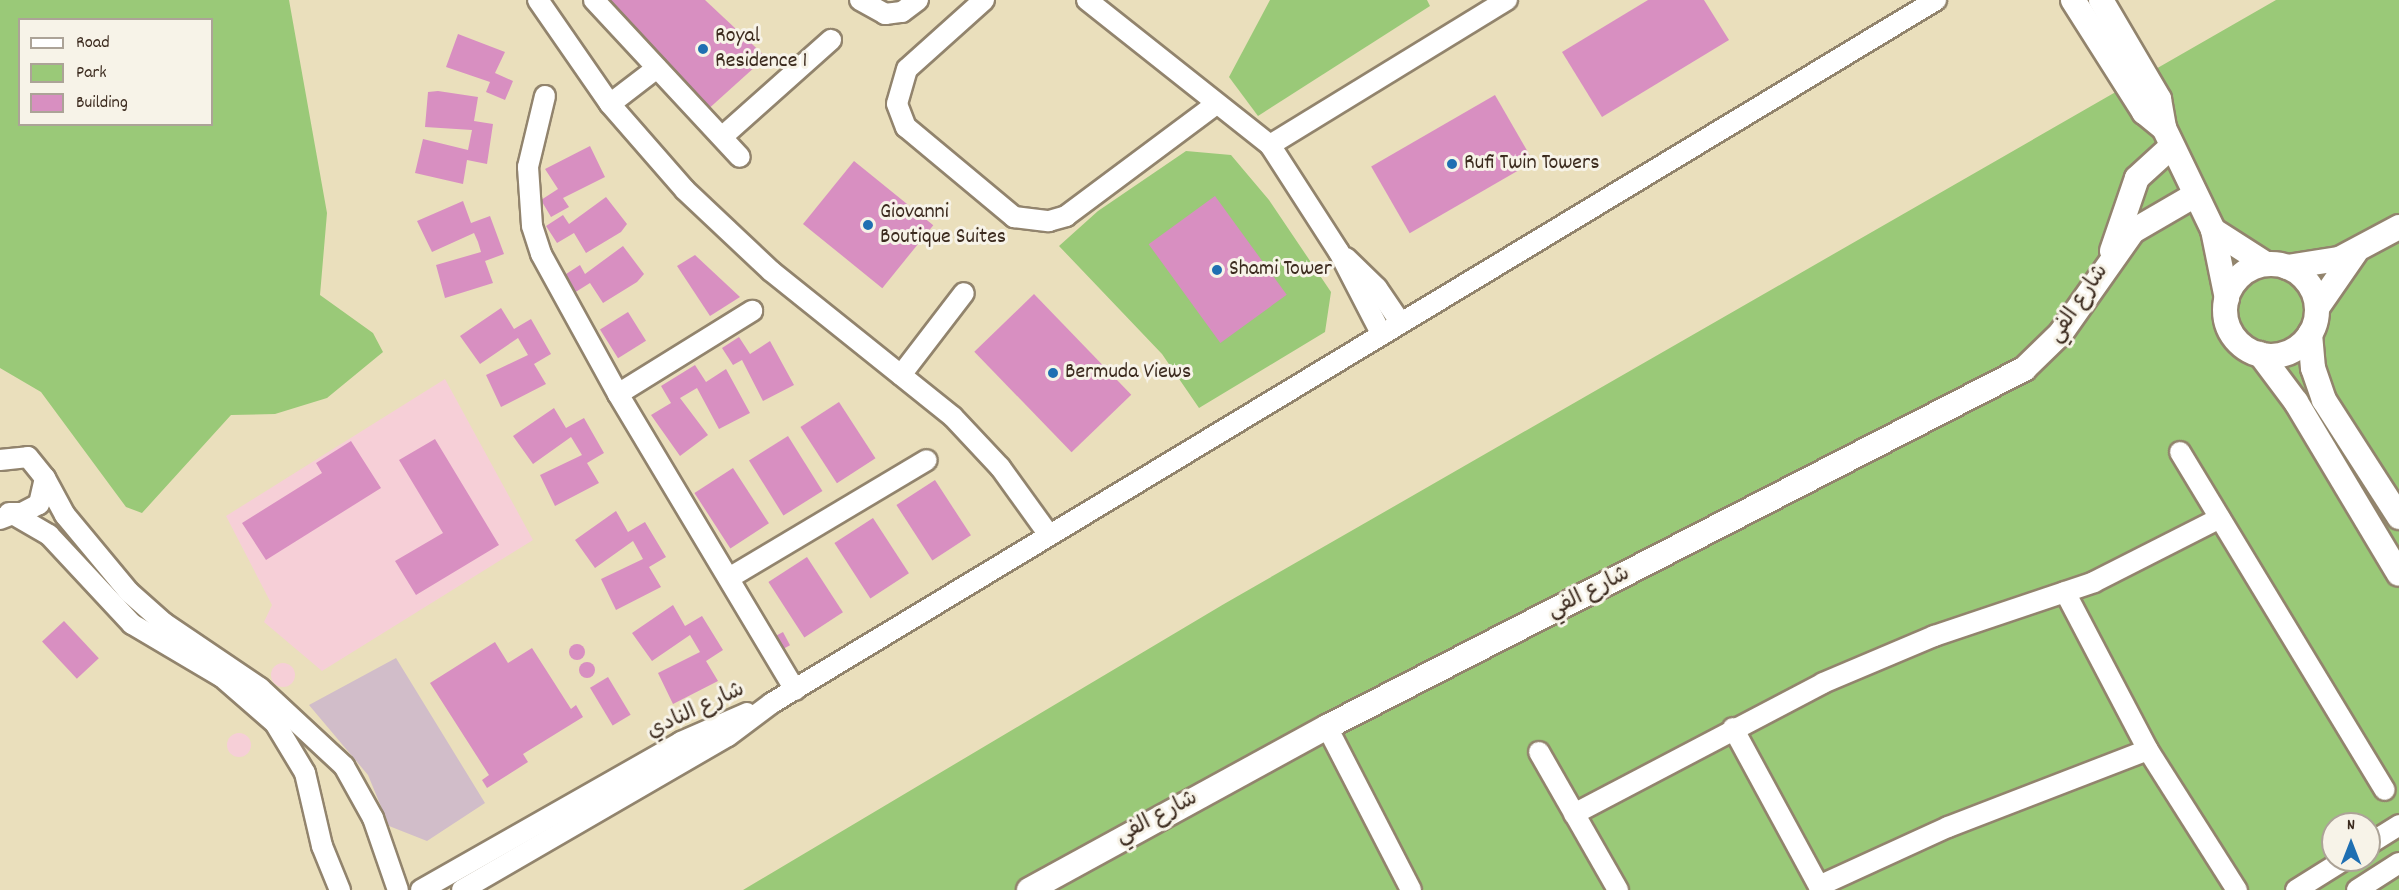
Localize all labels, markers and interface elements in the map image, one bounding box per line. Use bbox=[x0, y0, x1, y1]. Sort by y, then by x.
legend bbox=[18, 18, 213, 126]
place label: Royal Residence 1 bbox=[715, 23, 807, 74]
text: Road bbox=[76, 31, 110, 56]
marker: Royal Residence 1 bbox=[696, 42, 710, 56]
text: Park bbox=[76, 61, 107, 86]
text: Building bbox=[76, 91, 128, 116]
place label: Rufi Twin Towers bbox=[1464, 151, 1599, 177]
marker: Rufi Twin Towers bbox=[1445, 157, 1459, 171]
place label: Giovanni Boutique Suites bbox=[880, 199, 1006, 250]
marker: Giovanni Boutique Suites bbox=[861, 218, 875, 232]
place label: Shami Tower bbox=[1229, 257, 1332, 283]
street label: شارع الفي bbox=[2043, 260, 2115, 348]
marker: Shami Tower bbox=[1210, 263, 1224, 277]
place label: Bermuda Views bbox=[1065, 360, 1191, 386]
marker: Bermuda Views bbox=[1046, 366, 1060, 380]
street label: شارع الفي bbox=[1543, 561, 1635, 625]
street label: شارع النادي bbox=[643, 677, 749, 745]
street label: شارع الفي bbox=[1111, 785, 1203, 851]
north arrow bbox=[2321, 812, 2381, 872]
text: N bbox=[2347, 814, 2355, 837]

